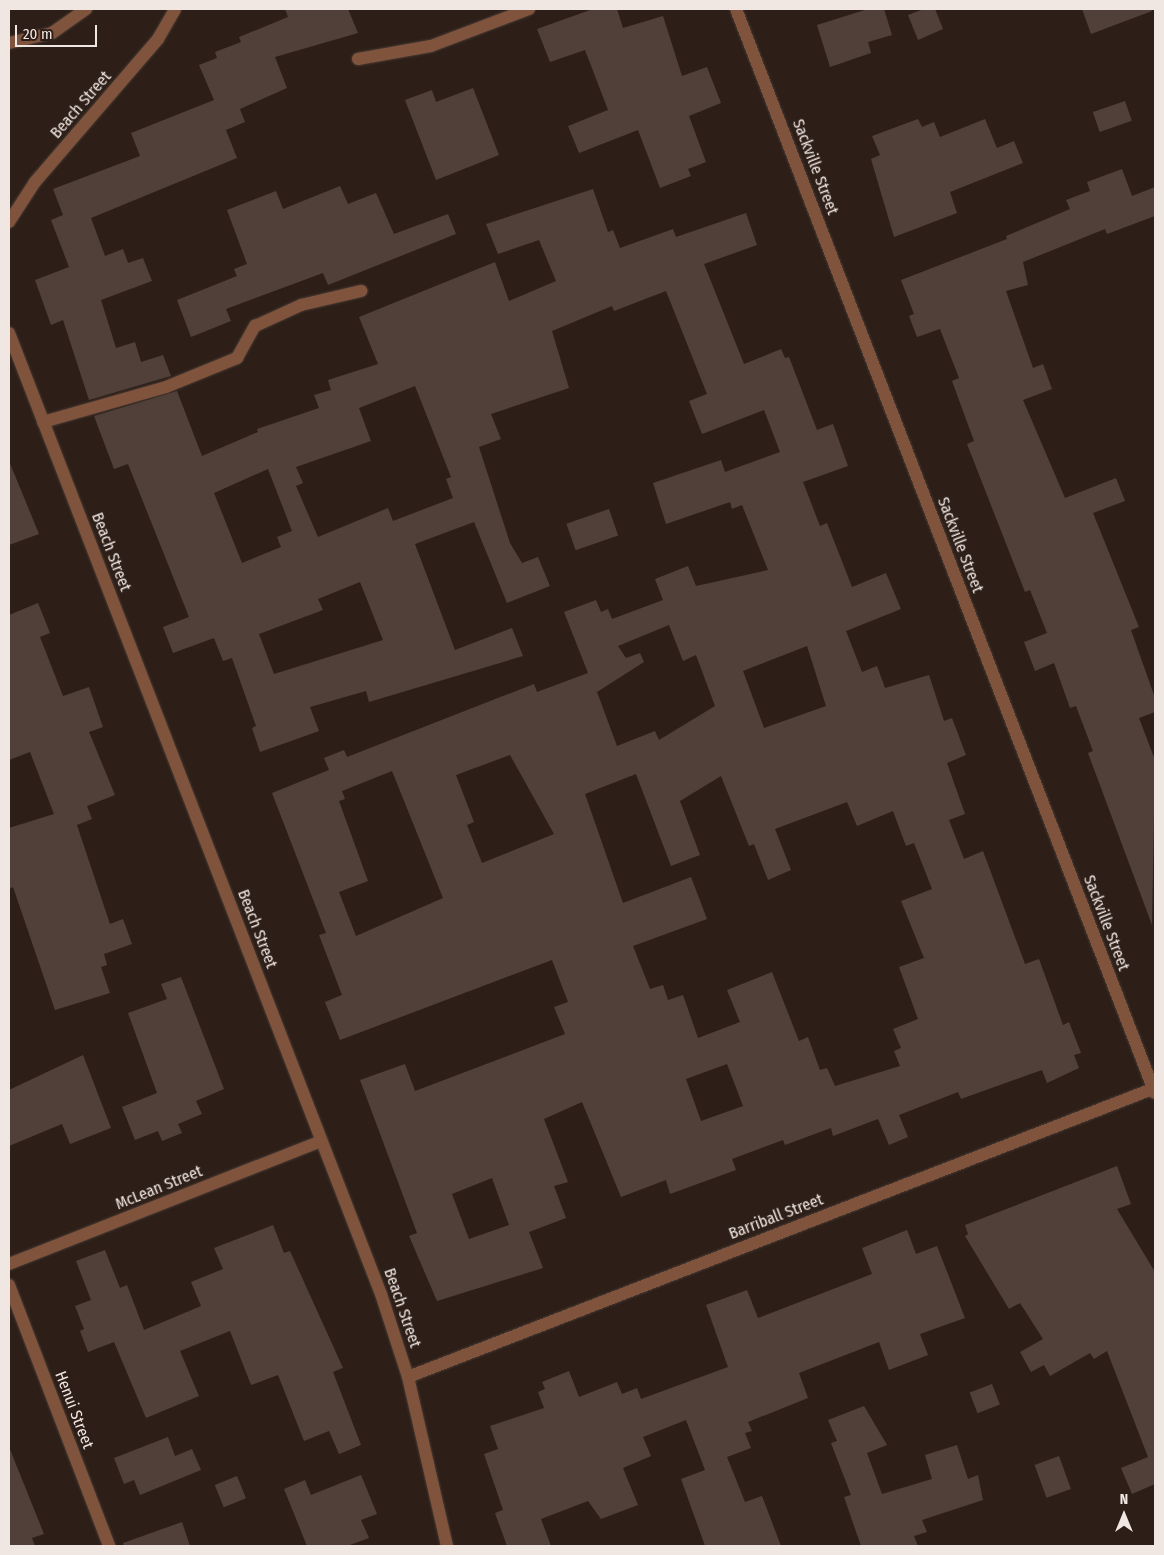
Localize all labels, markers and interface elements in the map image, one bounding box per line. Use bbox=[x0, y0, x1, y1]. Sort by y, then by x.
scale bar bbox=[18, 15, 100, 47]
text: 20 m bbox=[23, 25, 53, 43]
street label: Beach Street bbox=[47, 67, 115, 143]
street label: Sackville Street bbox=[788, 117, 842, 217]
street label: Sackville Street bbox=[933, 495, 987, 595]
street label: Beach Street bbox=[87, 510, 135, 594]
street label: Sackville Street bbox=[1079, 873, 1133, 973]
street label: Beach Street bbox=[233, 887, 281, 971]
street label: McLean Street bbox=[113, 1162, 205, 1214]
street label: Barriball Street bbox=[726, 1190, 826, 1244]
street label: Beach Street bbox=[379, 1266, 425, 1350]
street label: Henui Street bbox=[50, 1368, 98, 1452]
north arrow bbox=[1099, 1490, 1149, 1540]
text: N bbox=[1120, 1491, 1128, 1508]

